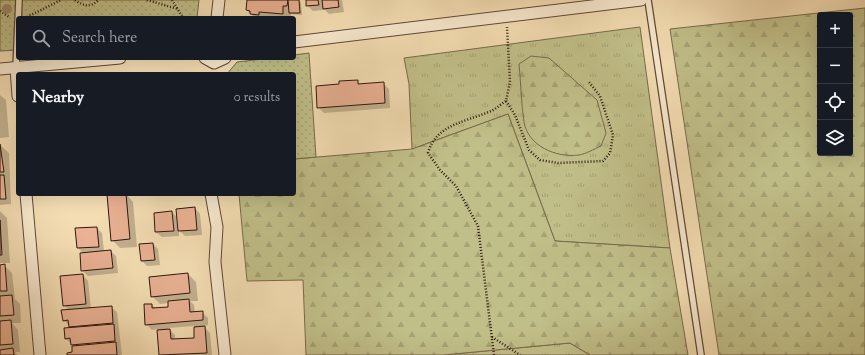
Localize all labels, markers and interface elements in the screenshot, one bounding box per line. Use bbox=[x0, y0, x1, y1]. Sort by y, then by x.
map controls bbox=[817, 12, 853, 156]
button: + bbox=[817, 12, 853, 48]
search box bbox=[16, 16, 296, 60]
icon: search bbox=[30, 27, 52, 49]
text: Search here bbox=[62, 28, 137, 49]
button: − bbox=[817, 48, 853, 84]
button: locate bbox=[817, 84, 853, 120]
text: Nearby bbox=[32, 86, 84, 110]
text: 0 results bbox=[234, 89, 280, 107]
button: layers bbox=[817, 120, 853, 156]

